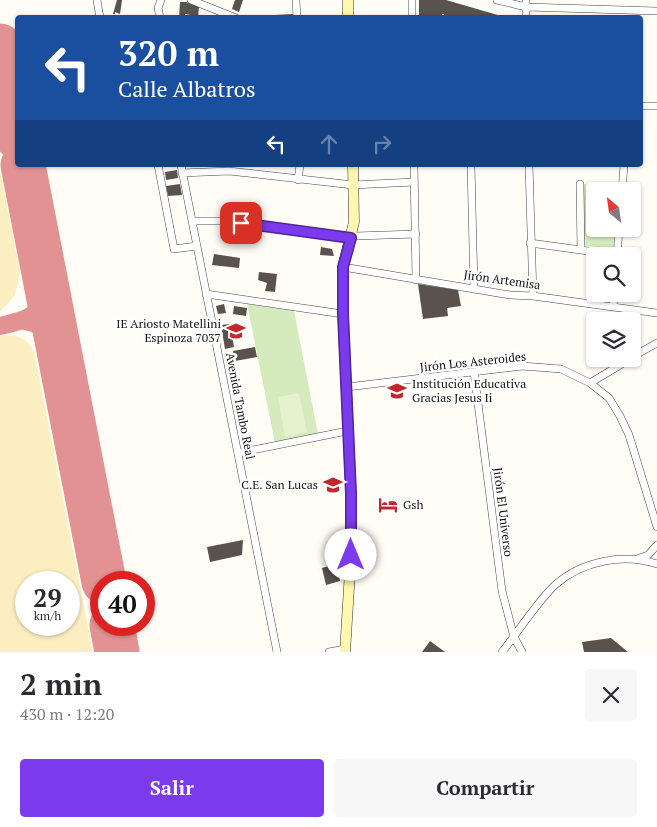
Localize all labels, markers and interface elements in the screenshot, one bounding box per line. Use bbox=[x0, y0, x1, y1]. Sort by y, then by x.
text: 320 m bbox=[118, 30, 219, 76]
icon: left bbox=[35, 35, 100, 100]
text: Calle Albatros bbox=[118, 74, 256, 103]
icon: left bbox=[262, 130, 290, 158]
icon: ahead bbox=[315, 130, 343, 158]
icon: right bbox=[368, 130, 396, 158]
north arrow bbox=[586, 182, 641, 238]
map controls bbox=[586, 182, 641, 367]
pin bbox=[220, 202, 262, 244]
icon: arrive bbox=[227, 209, 255, 237]
button: search bbox=[586, 247, 641, 302]
street label: Jirón Artemisa bbox=[463, 267, 541, 292]
button: layers bbox=[586, 312, 641, 367]
place label: IE Ariosto Matellini Espinoza 7037 bbox=[116, 316, 221, 345]
school or university icon: IE Ariosto Matellini Espinoza 7037 bbox=[225, 320, 247, 342]
street label: Jirón Los Asteroides bbox=[419, 348, 527, 375]
street label: Avenida Tambo Real bbox=[223, 351, 258, 461]
place label: Institución Educativa Gracias Jesus Ii bbox=[412, 376, 526, 405]
school or university icon: Institución Educativa Gracias Jesus Ii bbox=[386, 380, 408, 402]
street label: Jirón El Universo bbox=[491, 467, 516, 558]
school or university icon: C.E. San Lucas bbox=[322, 474, 344, 496]
place label: C.E. San Lucas bbox=[241, 477, 318, 492]
hotel icon: Gsh bbox=[377, 494, 399, 516]
place label: Gsh bbox=[403, 497, 424, 512]
position arrow bbox=[324, 528, 376, 580]
speed limit sign: 40 bbox=[90, 571, 155, 636]
text: 29 bbox=[33, 581, 62, 614]
text: km/h bbox=[34, 608, 61, 623]
text: 2 min bbox=[20, 664, 102, 704]
button: close bbox=[585, 669, 637, 721]
text: 430 m · 12:20 bbox=[20, 703, 114, 725]
button: Salir bbox=[20, 759, 324, 817]
button: Compartir bbox=[334, 759, 637, 817]

